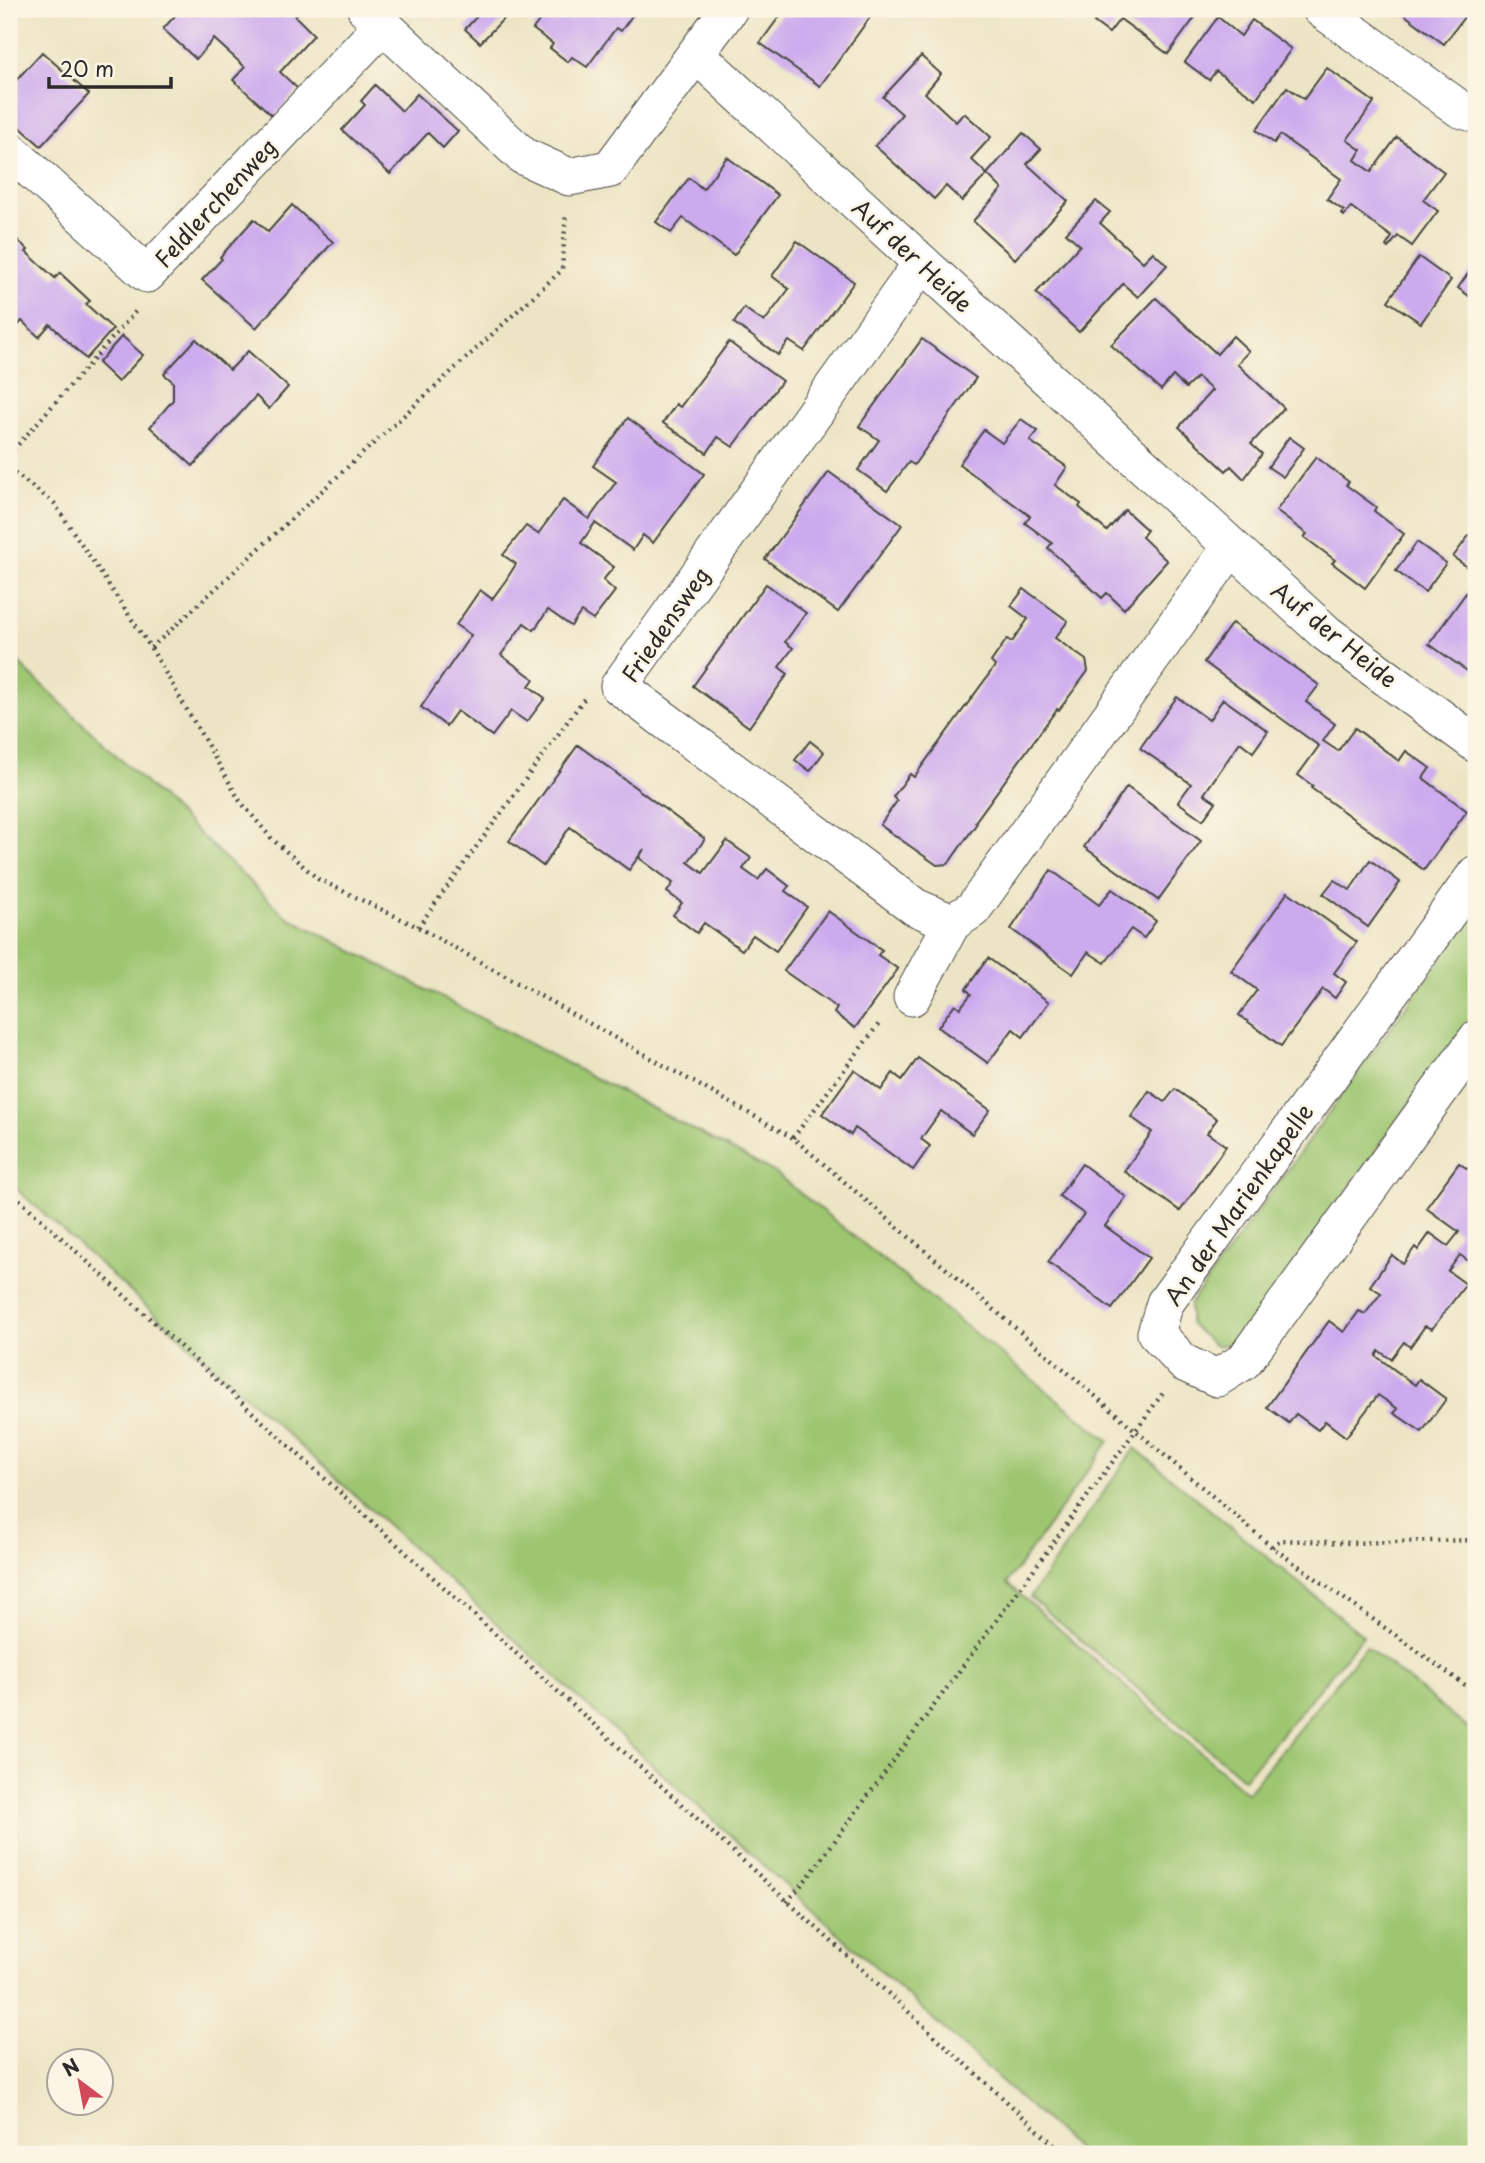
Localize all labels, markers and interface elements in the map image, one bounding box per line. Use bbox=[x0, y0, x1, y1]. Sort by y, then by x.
scale bar bbox=[49, 46, 172, 90]
text: 20 m bbox=[60, 52, 114, 84]
street label: Feldlerchenweg bbox=[146, 129, 284, 275]
street label: Auf der Heide bbox=[845, 190, 981, 320]
street label: Friedensweg bbox=[612, 559, 718, 689]
street label: Auf der Heide bbox=[1264, 572, 1406, 696]
street label: An der Marienkapelle bbox=[1155, 1096, 1321, 1312]
north arrow bbox=[46, 2048, 116, 2118]
text: N bbox=[57, 2051, 84, 2083]

